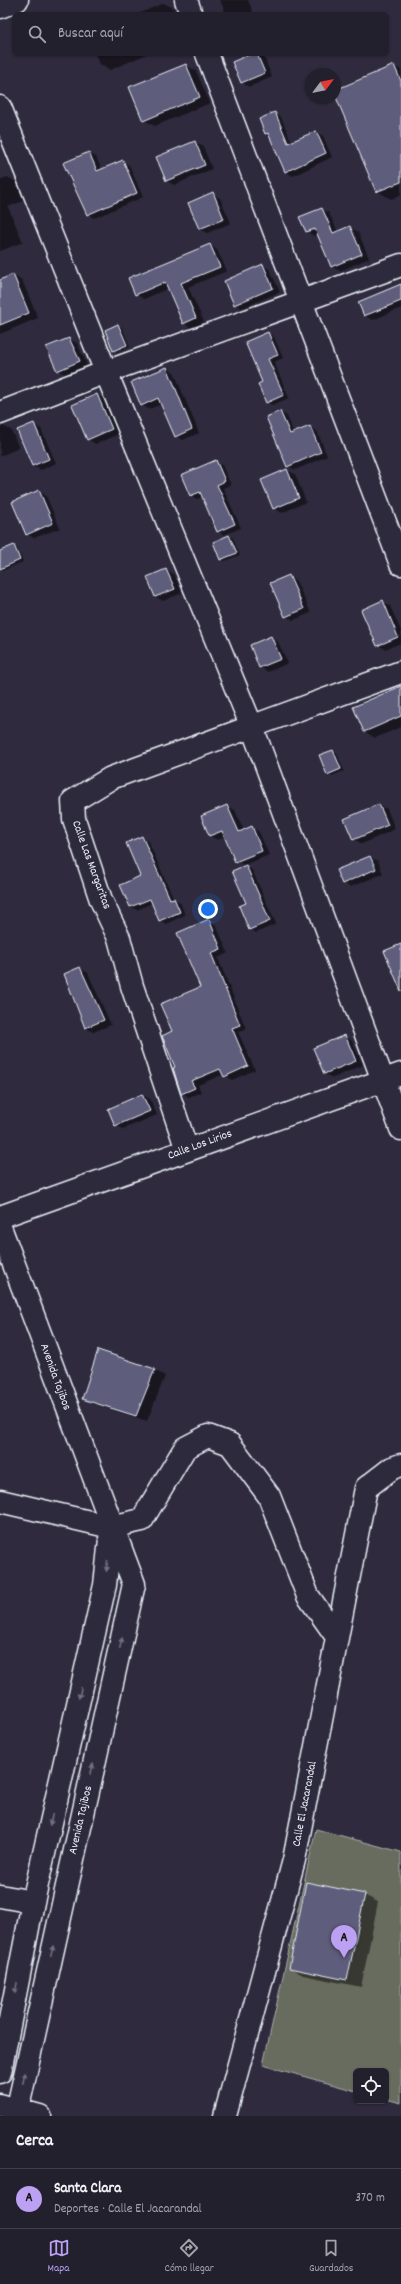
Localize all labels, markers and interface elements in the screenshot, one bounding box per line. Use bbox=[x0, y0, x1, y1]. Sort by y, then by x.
search box bbox=[12, 12, 389, 56]
icon: search bbox=[26, 23, 48, 45]
text: Buscar aquí bbox=[58, 23, 123, 45]
north arrow bbox=[305, 68, 341, 104]
street label: Calle Las Margaritas bbox=[67, 818, 115, 912]
your location bbox=[198, 899, 218, 919]
street label: Calle Los Lirios bbox=[165, 1125, 235, 1165]
street label: Avenida Tajibos bbox=[35, 1341, 75, 1413]
one-way arrow bbox=[103, 1560, 110, 1572]
one-way arrow bbox=[118, 1636, 124, 1649]
one-way arrow bbox=[77, 1687, 83, 1699]
street label: Calle El Jacarandal bbox=[288, 1760, 322, 1848]
one-way arrow bbox=[90, 1763, 96, 1776]
street label: Avenida Tajibos bbox=[65, 1784, 97, 1856]
one-way arrow bbox=[48, 1813, 54, 1826]
pin: A bbox=[331, 1925, 357, 1958]
one-way arrow bbox=[50, 1945, 56, 1957]
one-way arrow bbox=[13, 1982, 19, 1994]
map controls bbox=[353, 2068, 389, 2104]
button: locate bbox=[353, 2068, 389, 2104]
one-way arrow bbox=[21, 2072, 27, 2084]
text: Cerca bbox=[16, 2130, 53, 2154]
text: Santa Clara bbox=[54, 2178, 121, 2200]
text: A bbox=[25, 2189, 33, 2208]
text: 370 m bbox=[355, 2189, 385, 2208]
text: Deportes · Calle El Jacarandal bbox=[54, 2200, 202, 2219]
tab: Mapa bbox=[48, 2237, 70, 2277]
tab: Cómo llegar bbox=[165, 2237, 214, 2277]
tab: Guardados bbox=[309, 2237, 353, 2277]

